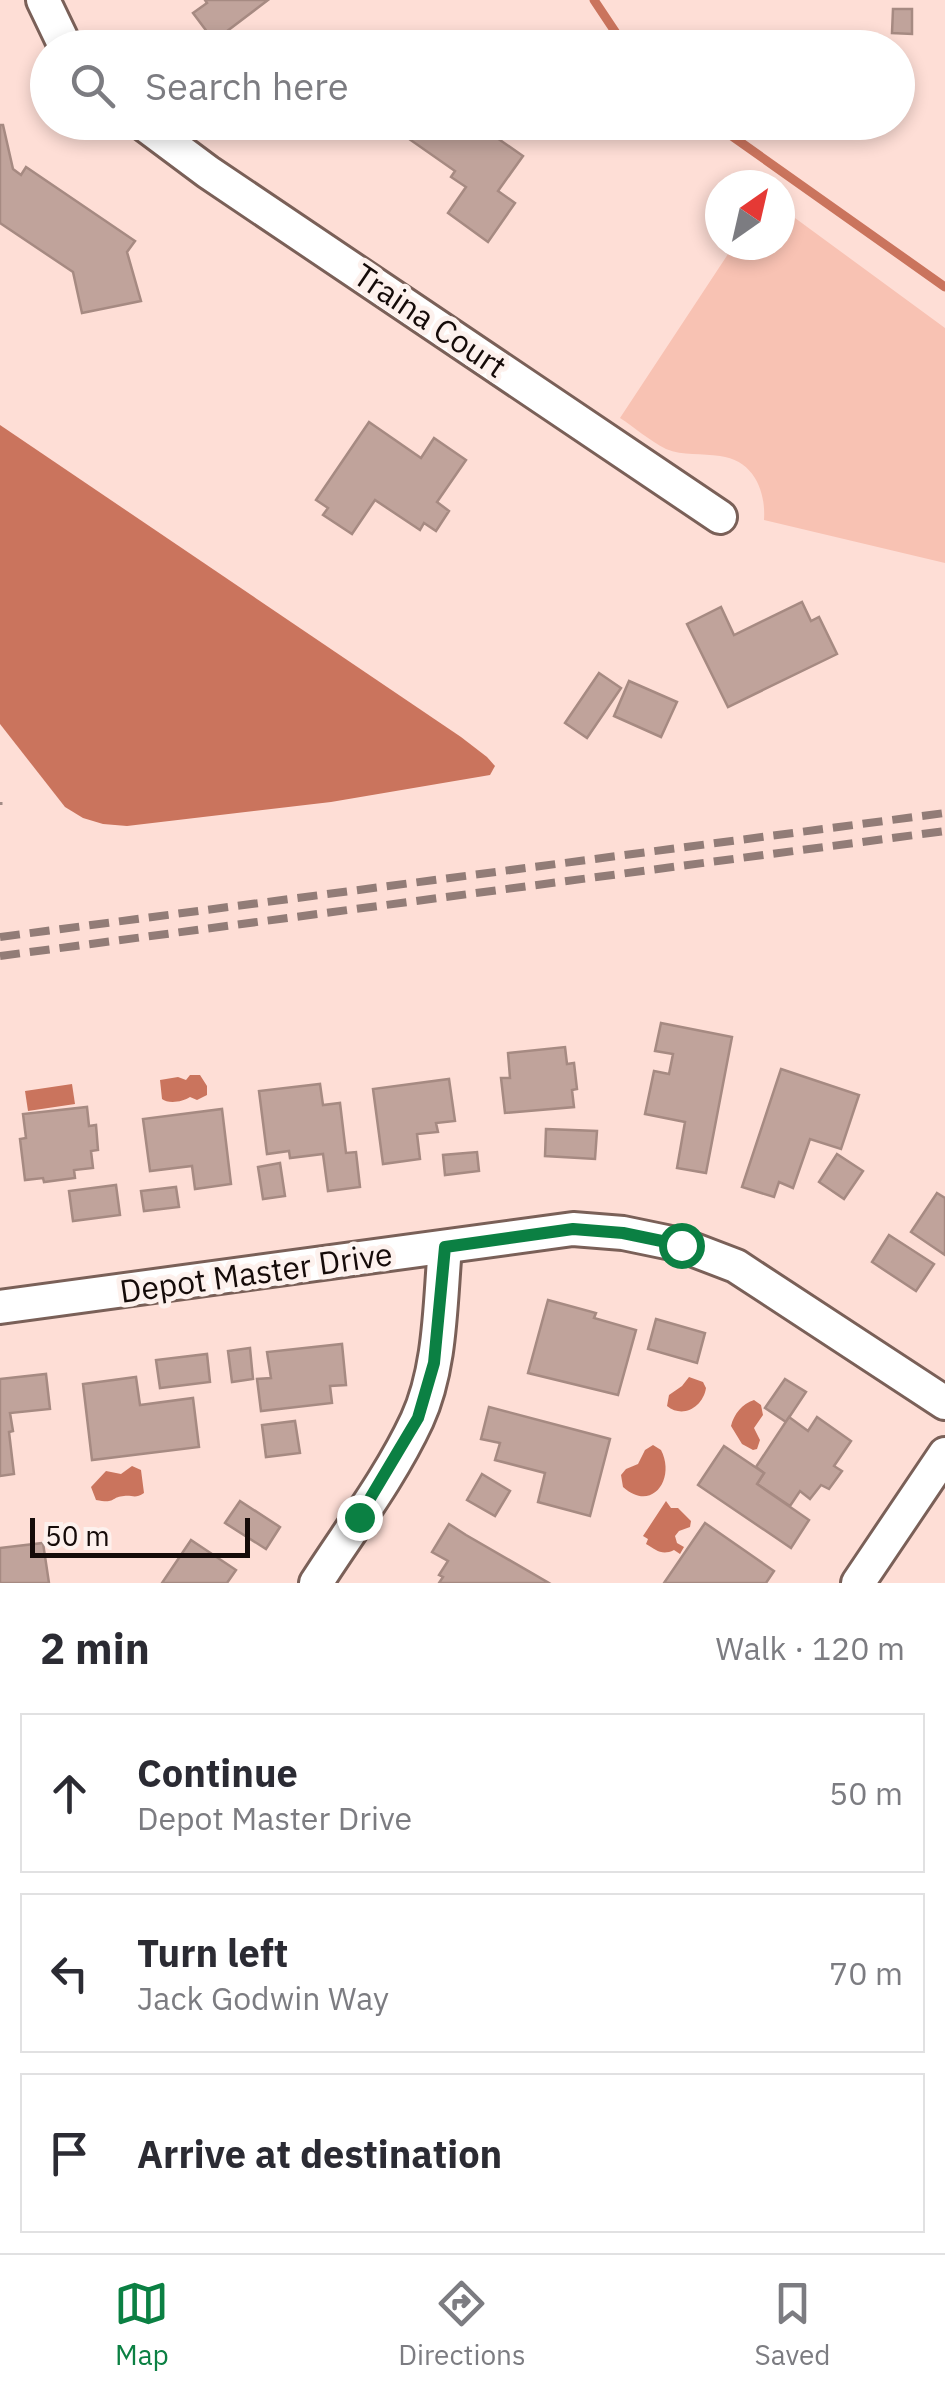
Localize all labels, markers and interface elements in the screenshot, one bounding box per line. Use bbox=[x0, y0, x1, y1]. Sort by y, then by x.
search box bbox=[30, 30, 915, 140]
icon: search bbox=[65, 58, 120, 113]
text: Search here bbox=[145, 61, 349, 110]
north arrow bbox=[705, 170, 795, 260]
street label: Traina Court bbox=[346, 254, 515, 387]
route start bbox=[659, 1223, 705, 1269]
street label: Depot Master Drive bbox=[117, 1232, 395, 1312]
route end bbox=[337, 1495, 383, 1541]
scale bar bbox=[30, 1513, 250, 1558]
text: 50 m bbox=[45, 1517, 110, 1554]
text: 2 min bbox=[40, 1621, 150, 1676]
text: Walk · 120 m bbox=[716, 1627, 905, 1669]
text: Continue bbox=[137, 1748, 298, 1797]
icon: ahead bbox=[42, 1766, 97, 1821]
text: 50 m bbox=[829, 1772, 903, 1814]
text: Depot Master Drive bbox=[137, 1797, 412, 1839]
text: Turn left bbox=[137, 1928, 288, 1977]
icon: left bbox=[42, 1946, 97, 2001]
text: 70 m bbox=[829, 1952, 903, 1994]
text: Jack Godwin Way bbox=[137, 1977, 389, 2019]
icon: arrive bbox=[42, 2126, 97, 2181]
text: Arrive at destination bbox=[137, 2129, 502, 2178]
tab: Map bbox=[114, 2276, 169, 2373]
tab: Directions bbox=[398, 2276, 526, 2373]
tab: Saved bbox=[754, 2276, 831, 2373]

